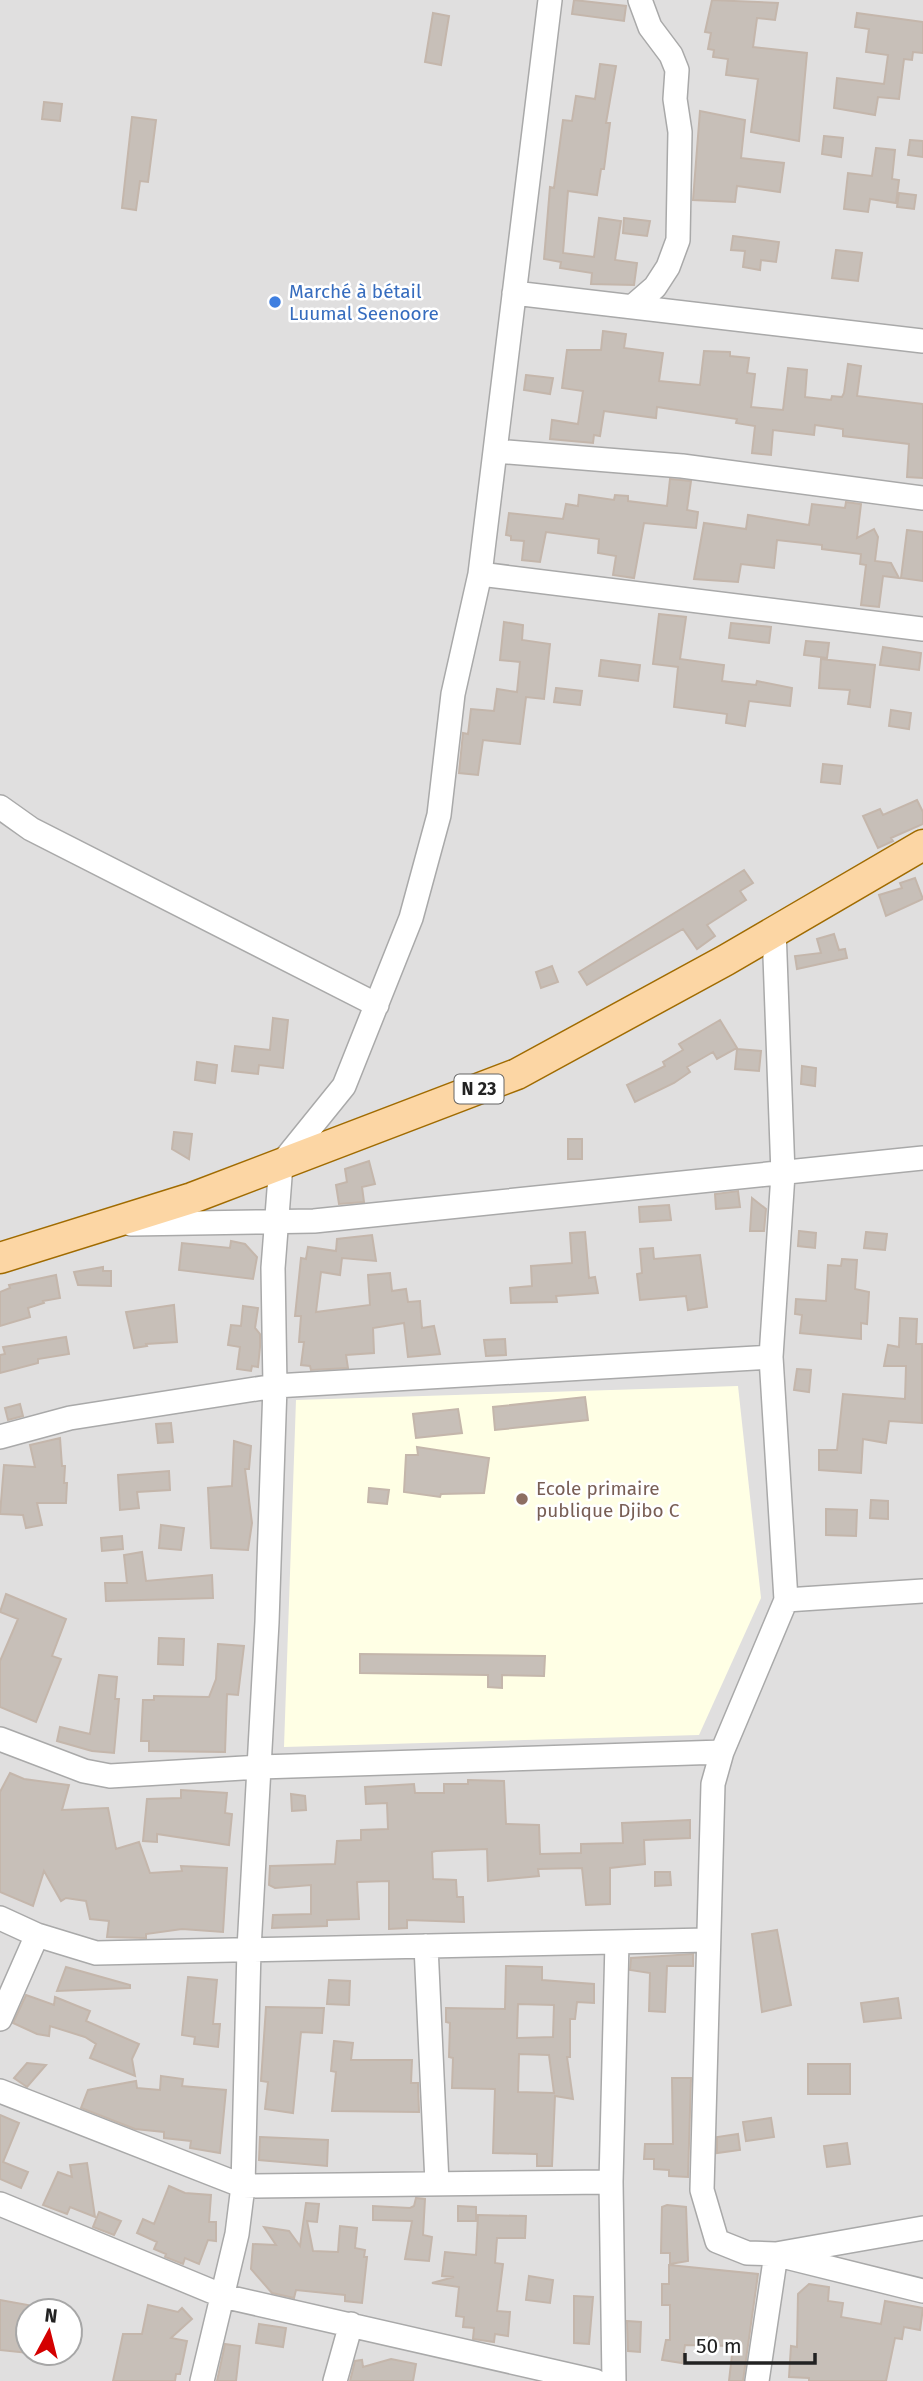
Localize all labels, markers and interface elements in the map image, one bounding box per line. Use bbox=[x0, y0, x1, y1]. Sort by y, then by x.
place label: Marché à bétail Luumal Seenoore bbox=[289, 280, 439, 325]
marker: Marché à bétail Luumal Seenoore bbox=[267, 294, 283, 310]
road number: N 23 bbox=[454, 1074, 504, 1104]
place label: Ecole primaire publique Djibo C bbox=[536, 1477, 680, 1522]
marker: Ecole primaire publique Djibo C bbox=[514, 1491, 530, 1507]
north arrow bbox=[14, 2297, 84, 2367]
text: N bbox=[43, 2303, 59, 2328]
scale bar bbox=[685, 2322, 814, 2366]
text: 50 m bbox=[696, 2333, 742, 2359]

